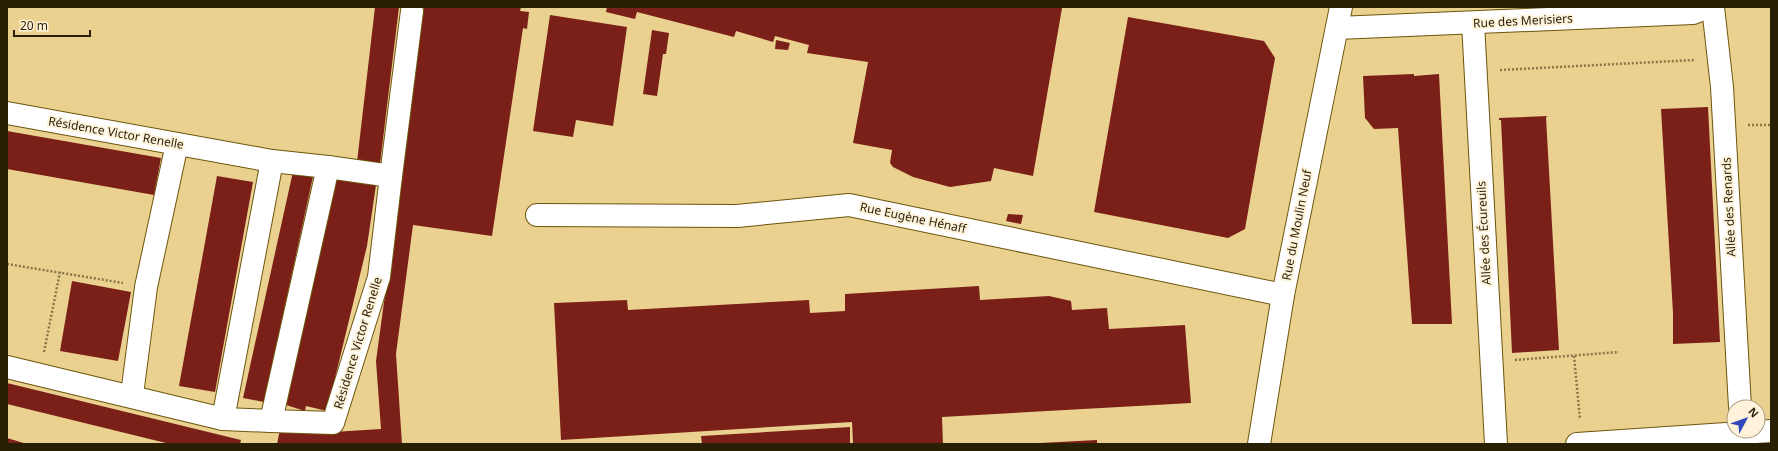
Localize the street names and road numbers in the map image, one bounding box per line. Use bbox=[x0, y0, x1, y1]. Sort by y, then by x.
street label: Rue des Merisiers bbox=[1473, 9, 1574, 32]
street label: Résidence Victor Renelle bbox=[47, 112, 185, 153]
street label: Allée des Renards bbox=[1717, 157, 1740, 257]
street label: Rue du Moulin Neuf bbox=[1277, 167, 1316, 282]
street label: Allée des Écureuils bbox=[1472, 180, 1495, 286]
street label: Rue Eugène Hénaff bbox=[858, 198, 969, 237]
street label: Résidence Victor Renelle bbox=[329, 274, 386, 411]

